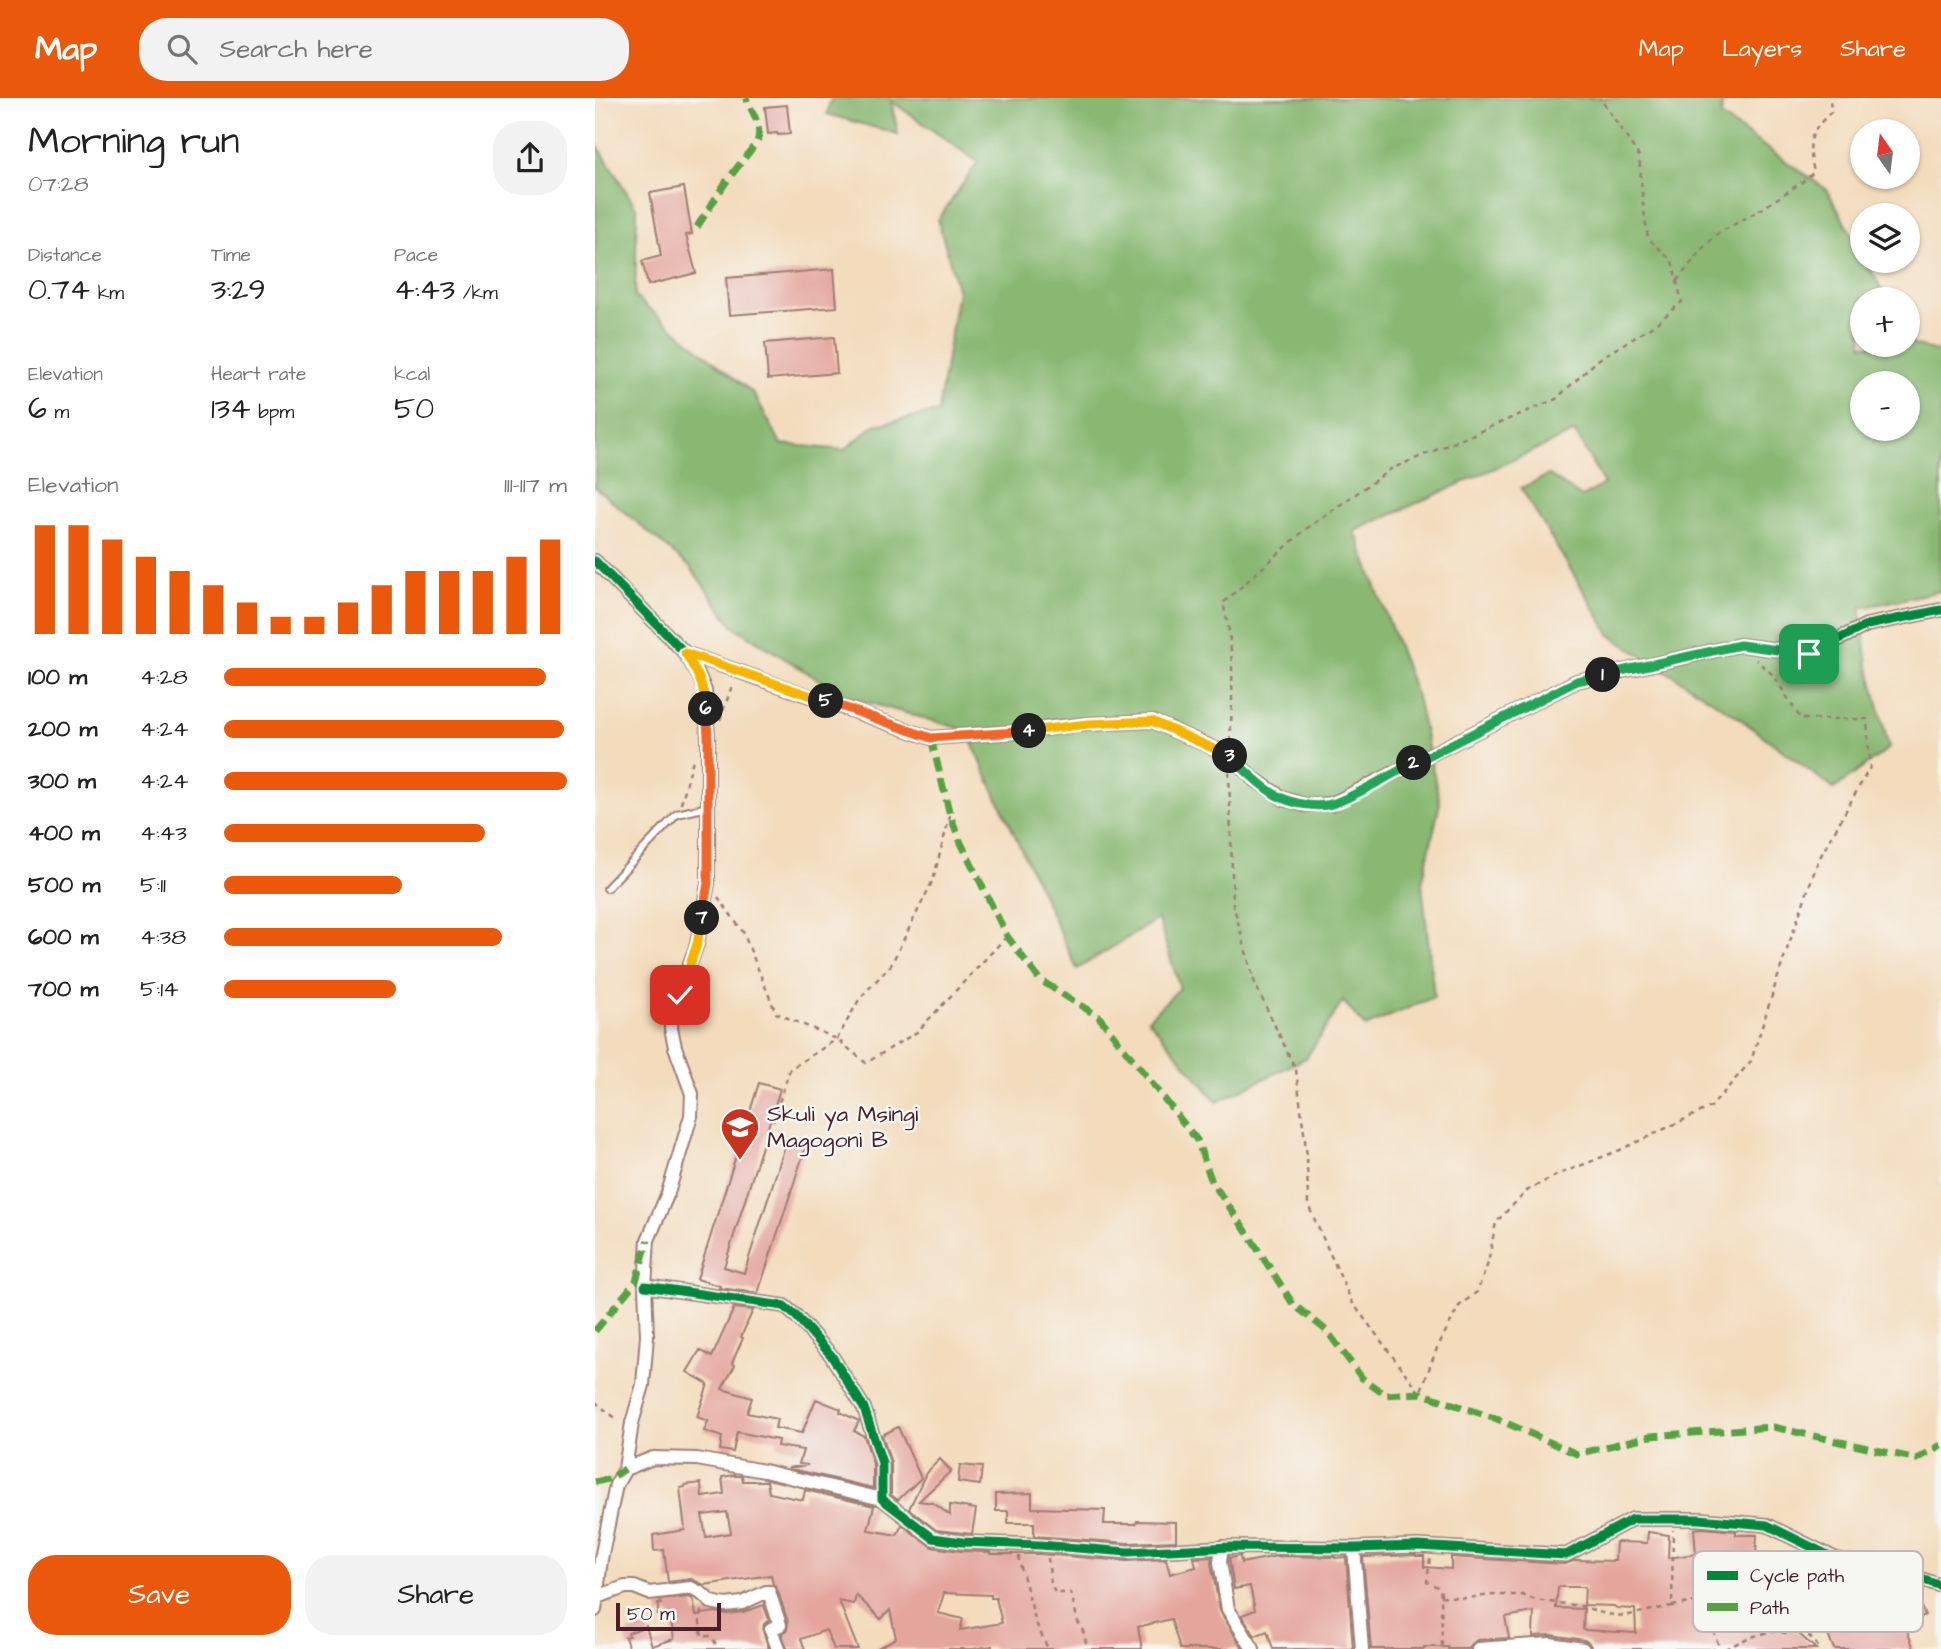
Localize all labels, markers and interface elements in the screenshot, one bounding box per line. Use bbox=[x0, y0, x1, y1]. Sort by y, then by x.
search box bbox=[139, 18, 629, 81]
text: Map bbox=[35, 26, 97, 72]
icon: search bbox=[163, 30, 201, 68]
text: Search here bbox=[219, 31, 373, 67]
text: Map bbox=[1639, 32, 1684, 66]
text: Layers bbox=[1722, 32, 1802, 66]
text: Share bbox=[1840, 32, 1906, 66]
text: Morning run bbox=[28, 116, 240, 168]
north arrow bbox=[1850, 119, 1920, 189]
map controls bbox=[1850, 119, 1920, 441]
button: share bbox=[493, 121, 567, 195]
text: 07:28 bbox=[28, 168, 89, 200]
button: layers bbox=[1850, 203, 1920, 273]
text: Distance bbox=[28, 242, 102, 269]
text: Time bbox=[211, 242, 251, 269]
text: Pace bbox=[394, 242, 438, 269]
text: 0.74 bbox=[28, 269, 90, 311]
text: 3:29 bbox=[211, 269, 266, 311]
text: 4:43 bbox=[394, 269, 455, 311]
text: km bbox=[90, 280, 124, 307]
text: /km bbox=[455, 280, 498, 307]
button: + bbox=[1850, 287, 1920, 357]
text: Elevation bbox=[28, 361, 103, 388]
text: Heart rate bbox=[211, 361, 306, 388]
text: kcal bbox=[394, 361, 430, 388]
button: − bbox=[1850, 371, 1920, 441]
text: 6 bbox=[28, 388, 47, 430]
text: 134 bbox=[211, 388, 251, 430]
text: 50 bbox=[394, 388, 434, 430]
text: m bbox=[47, 399, 69, 426]
text: bpm bbox=[251, 399, 294, 426]
text: Elevation bbox=[28, 469, 119, 501]
text: 111–117 m bbox=[504, 469, 567, 501]
pin bbox=[1779, 624, 1839, 684]
icon: arrive bbox=[1790, 635, 1828, 673]
pin: 1 bbox=[1585, 658, 1621, 692]
text: 100 m bbox=[28, 661, 87, 693]
text: 4:28 bbox=[140, 661, 188, 693]
text: 1 bbox=[1601, 661, 1604, 688]
pin: 5 bbox=[809, 684, 843, 718]
text: 5 bbox=[819, 687, 832, 714]
pin: 6 bbox=[689, 692, 723, 726]
text: 6 bbox=[700, 695, 711, 722]
text: 200 m bbox=[28, 713, 97, 745]
text: 4:24 bbox=[140, 713, 188, 745]
pin: 4 bbox=[1011, 714, 1047, 748]
text: 4 bbox=[1022, 717, 1035, 744]
pin: 3 bbox=[1213, 738, 1247, 774]
text: 3 bbox=[1225, 742, 1234, 769]
pin: 2 bbox=[1397, 746, 1431, 780]
text: 2 bbox=[1408, 749, 1419, 776]
text: 300 m bbox=[28, 765, 96, 797]
text: 4:24 bbox=[140, 765, 188, 797]
text: 400 m bbox=[28, 817, 100, 849]
text: 4:43 bbox=[140, 817, 187, 849]
text: 500 m bbox=[28, 869, 100, 901]
text: 5:11 bbox=[140, 869, 166, 901]
pin: 7 bbox=[685, 900, 719, 936]
text: 7 bbox=[696, 904, 707, 931]
text: 600 m bbox=[28, 921, 99, 953]
text: 4:38 bbox=[140, 921, 186, 953]
pin bbox=[650, 965, 710, 1025]
text: 700 m bbox=[28, 973, 98, 1005]
text: 5:14 bbox=[140, 973, 179, 1005]
icon: check bbox=[661, 976, 699, 1014]
place label: Skuli ya Msingi Magogoni B bbox=[767, 1098, 919, 1157]
school or university icon: Skuli ya Msingi Magogoni B bbox=[719, 1106, 761, 1161]
legend bbox=[1693, 1551, 1923, 1632]
button: Save bbox=[28, 1555, 291, 1635]
button: Share bbox=[305, 1555, 567, 1635]
text: Cycle path bbox=[1750, 1563, 1845, 1591]
text: Path bbox=[1750, 1595, 1789, 1622]
scale bar bbox=[616, 1600, 721, 1632]
text: 50 m bbox=[627, 1601, 675, 1628]

